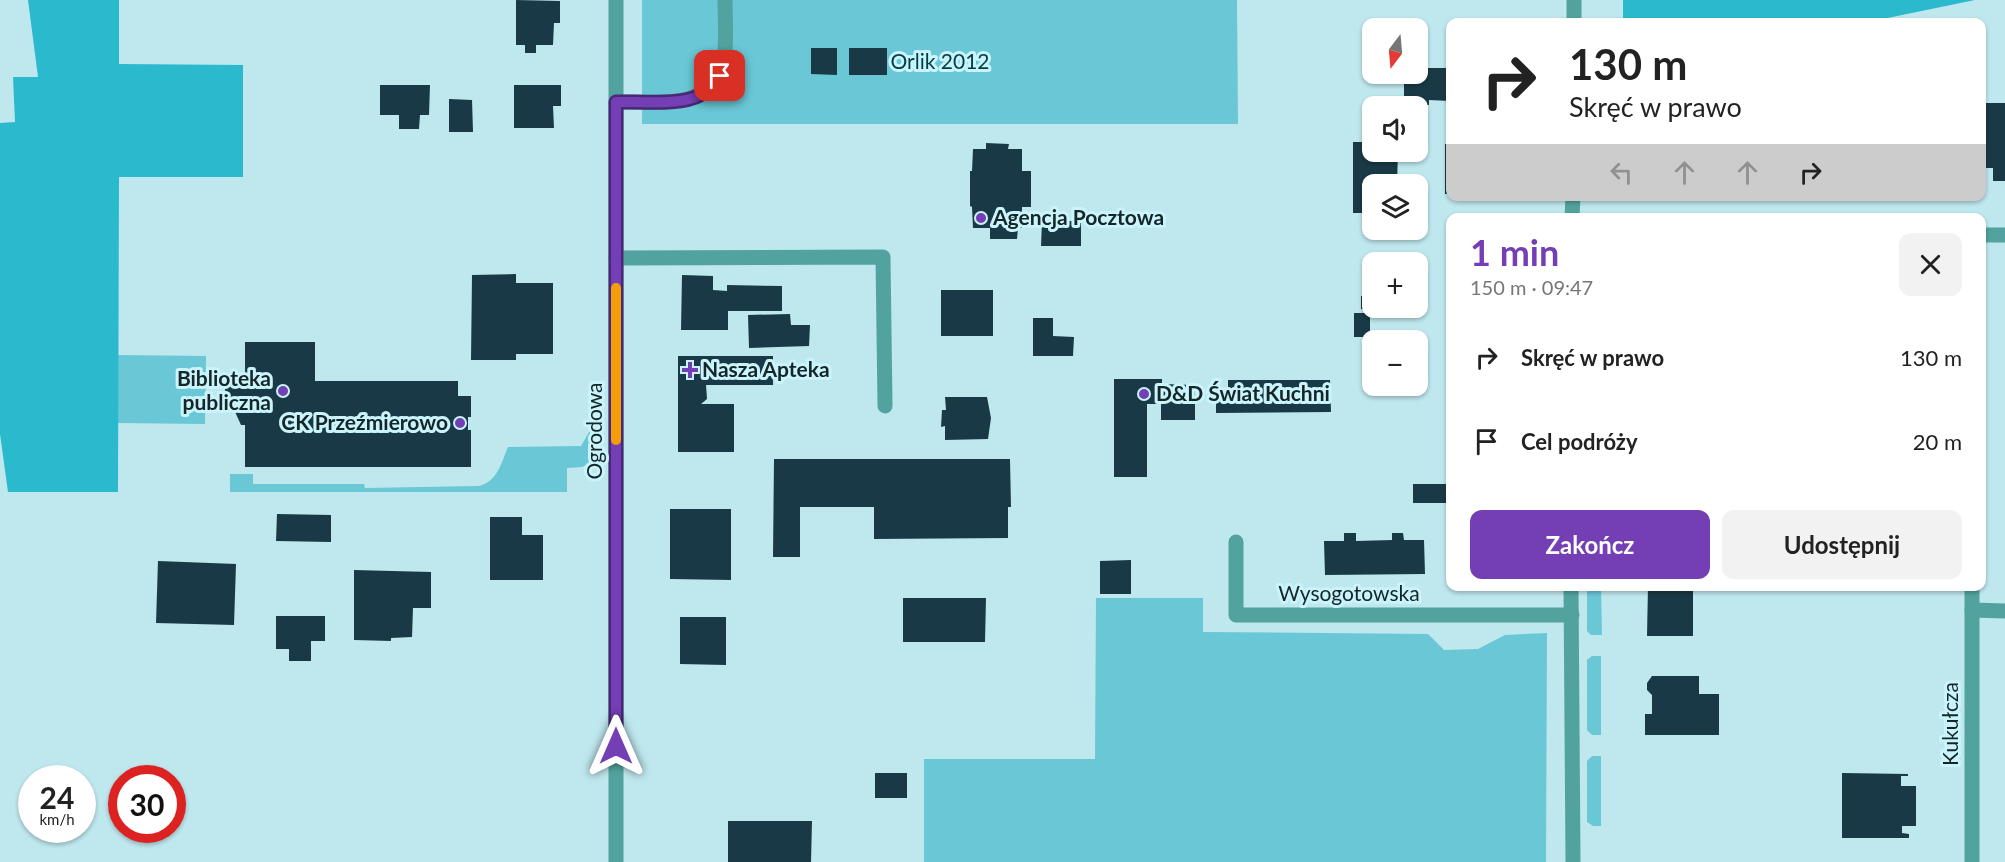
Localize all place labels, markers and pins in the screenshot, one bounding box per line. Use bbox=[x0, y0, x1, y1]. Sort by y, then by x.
pin bbox=[694, 50, 745, 101]
place label: Agencja Pocztowa bbox=[992, 204, 1164, 229]
marker: Agencja Pocztowa bbox=[974, 211, 988, 225]
place label: Nasza Apteka bbox=[702, 356, 830, 381]
marker: Nasza Apteka bbox=[683, 363, 697, 377]
place label: Biblioteka publiczna bbox=[177, 365, 271, 414]
place label: D&D Świat Kuchni bbox=[1156, 380, 1330, 405]
marker: Biblioteka publiczna bbox=[276, 384, 290, 398]
marker: D&D Świat Kuchni bbox=[1137, 387, 1151, 401]
place label: CK Przeźmierowo bbox=[281, 409, 448, 434]
marker: CK Przeźmierowo bbox=[453, 416, 467, 430]

